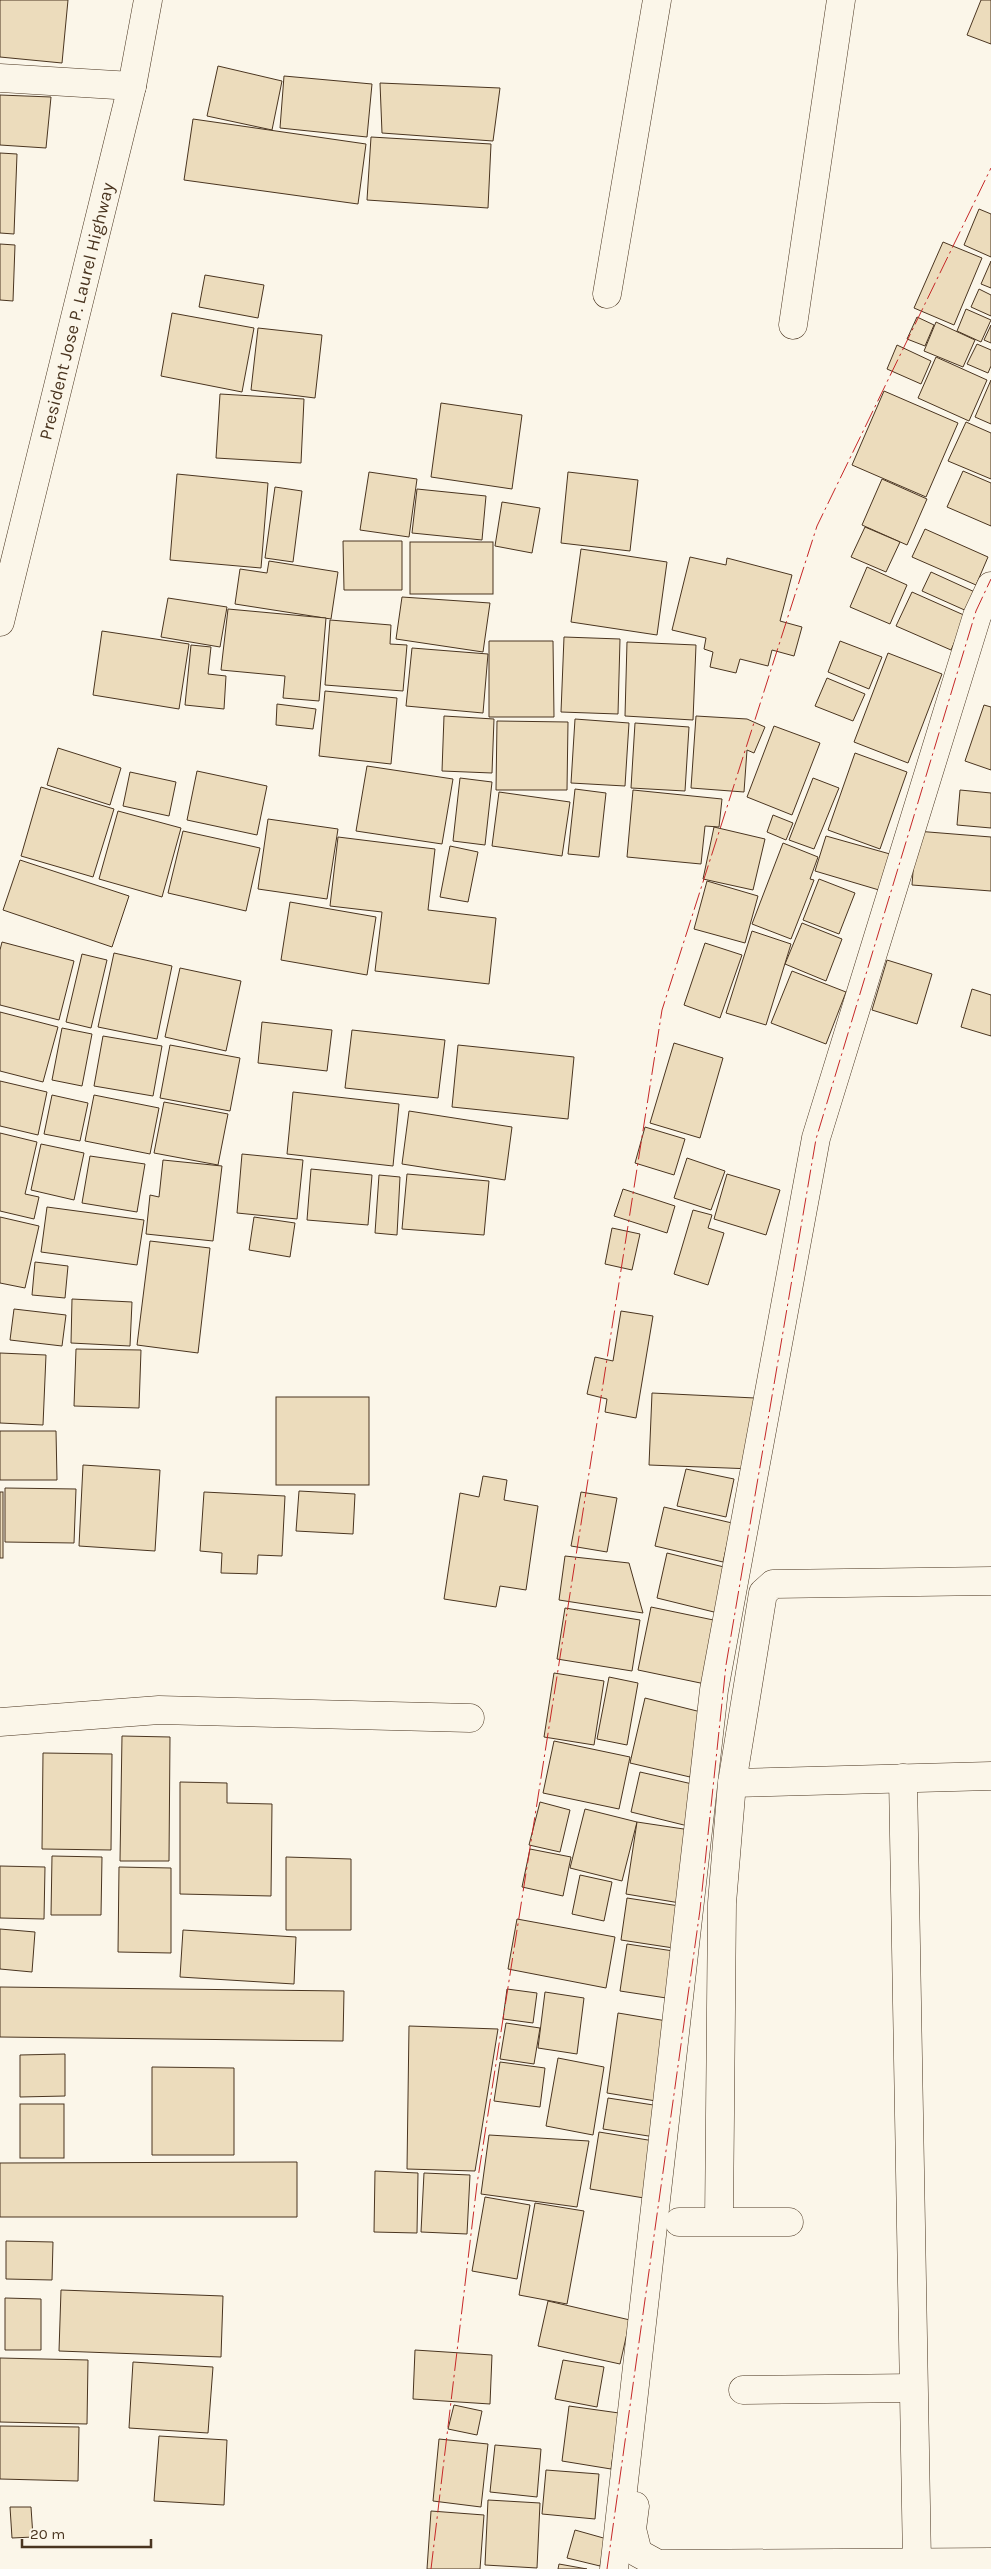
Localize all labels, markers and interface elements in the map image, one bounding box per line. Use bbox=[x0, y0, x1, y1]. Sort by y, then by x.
street label: President Jose P. Laurel Highway bbox=[34, 180, 119, 442]
scale bar bbox=[22, 2516, 151, 2548]
text: 20 m bbox=[30, 2525, 65, 2543]

